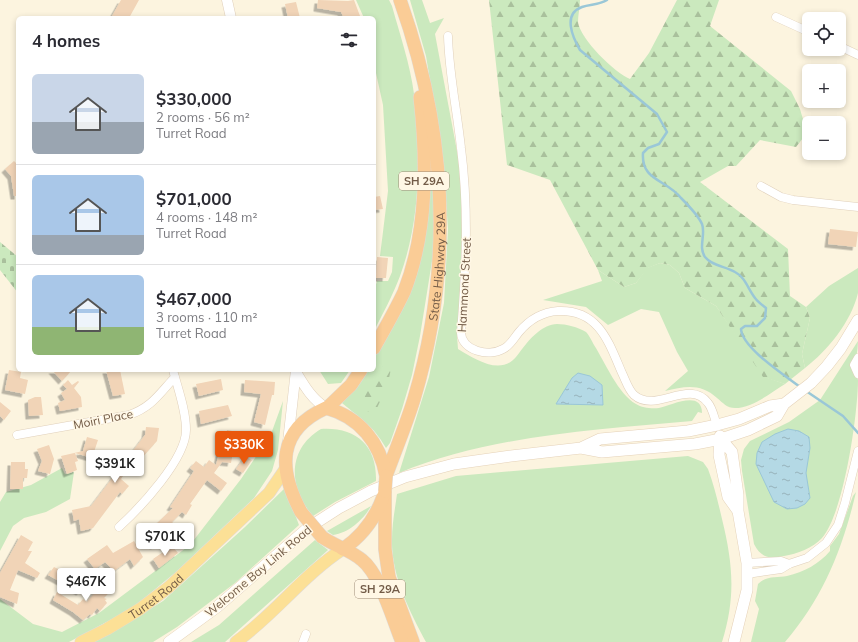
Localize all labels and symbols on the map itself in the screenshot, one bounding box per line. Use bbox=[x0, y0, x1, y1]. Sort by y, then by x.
road number: SH 29A bbox=[399, 172, 449, 190]
street label: State Highway 29A bbox=[425, 212, 448, 322]
street label: Hammond Street bbox=[454, 237, 474, 333]
street label: Moiri Place bbox=[72, 406, 134, 432]
pin: $330K bbox=[216, 431, 272, 465]
pin: $391K bbox=[87, 450, 143, 484]
street label: Welcome Bay Link Road bbox=[202, 522, 314, 620]
pin: $701K bbox=[137, 523, 193, 557]
pin: $467K bbox=[58, 568, 114, 602]
street label: Turret Road bbox=[126, 570, 186, 622]
road number: SH 29A bbox=[355, 580, 405, 598]

